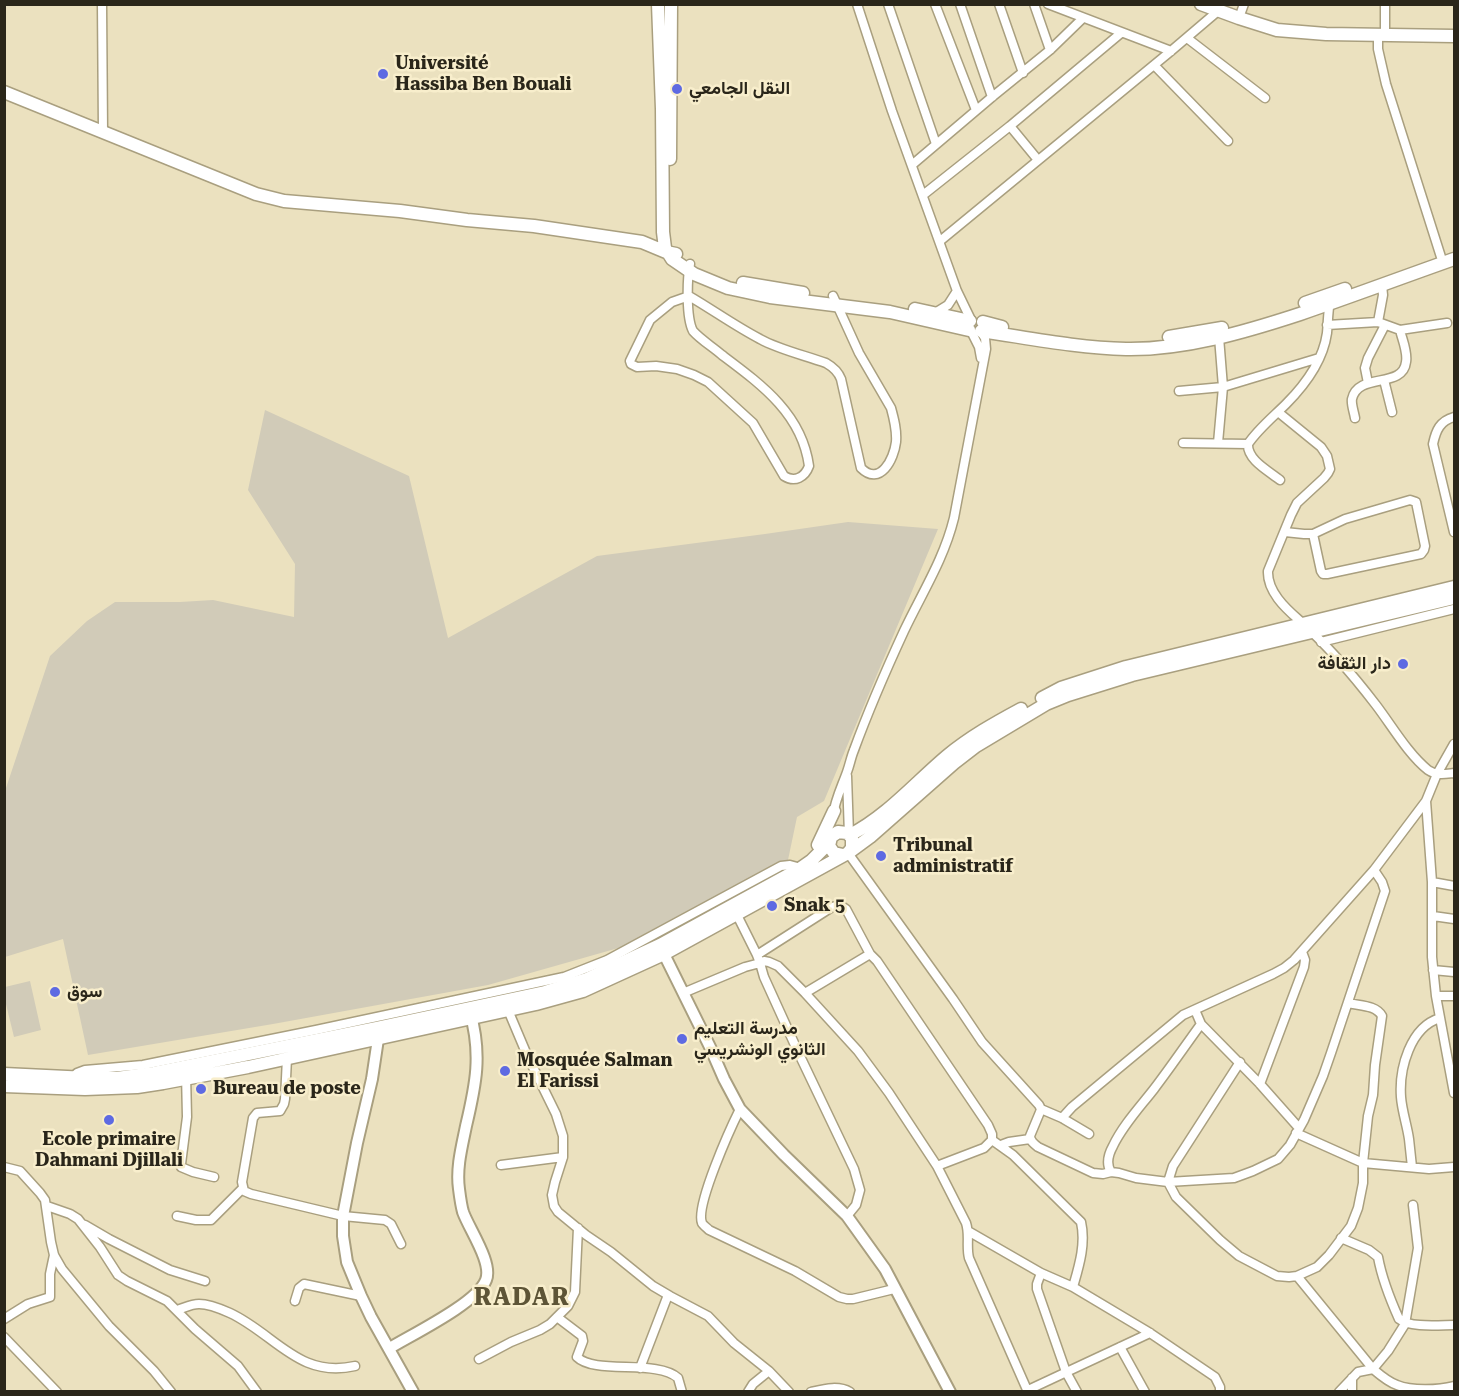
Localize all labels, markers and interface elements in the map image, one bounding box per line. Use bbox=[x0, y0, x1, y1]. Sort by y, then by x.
place label: Université Hassiba Ben Bouali bbox=[395, 53, 571, 96]
marker: Université Hassiba Ben Bouali bbox=[376, 67, 390, 81]
place label: النقل الجامعي bbox=[689, 78, 790, 100]
marker: النقل الجامعي bbox=[670, 82, 684, 96]
place label: دار الثقافة bbox=[1317, 653, 1391, 675]
marker: دار الثقافة bbox=[1396, 657, 1410, 671]
place label: Tribunal administratif bbox=[893, 835, 1013, 878]
marker: Tribunal administratif bbox=[874, 849, 888, 863]
place label: Snak 5 bbox=[784, 895, 845, 917]
marker: Snak 5 bbox=[765, 899, 779, 913]
place label: سوق bbox=[67, 981, 102, 1003]
marker: سوق bbox=[48, 985, 62, 999]
place label: مدرسة التعليم الثانوي الونشريسي bbox=[694, 1018, 826, 1060]
marker: مدرسة التعليم الثانوي الونشريسي bbox=[675, 1032, 689, 1046]
place label: Mosquée Salman El Farissi bbox=[517, 1050, 672, 1092]
marker: Mosquée Salman El Farissi bbox=[498, 1064, 512, 1078]
place label: Bureau de poste bbox=[213, 1078, 361, 1100]
marker: Bureau de poste bbox=[194, 1082, 208, 1096]
marker: Ecole primaire Dahmani Djillali bbox=[102, 1113, 116, 1127]
place label: Ecole primaire Dahmani Djillali bbox=[35, 1129, 183, 1172]
district label: RADAR bbox=[474, 1284, 570, 1312]

